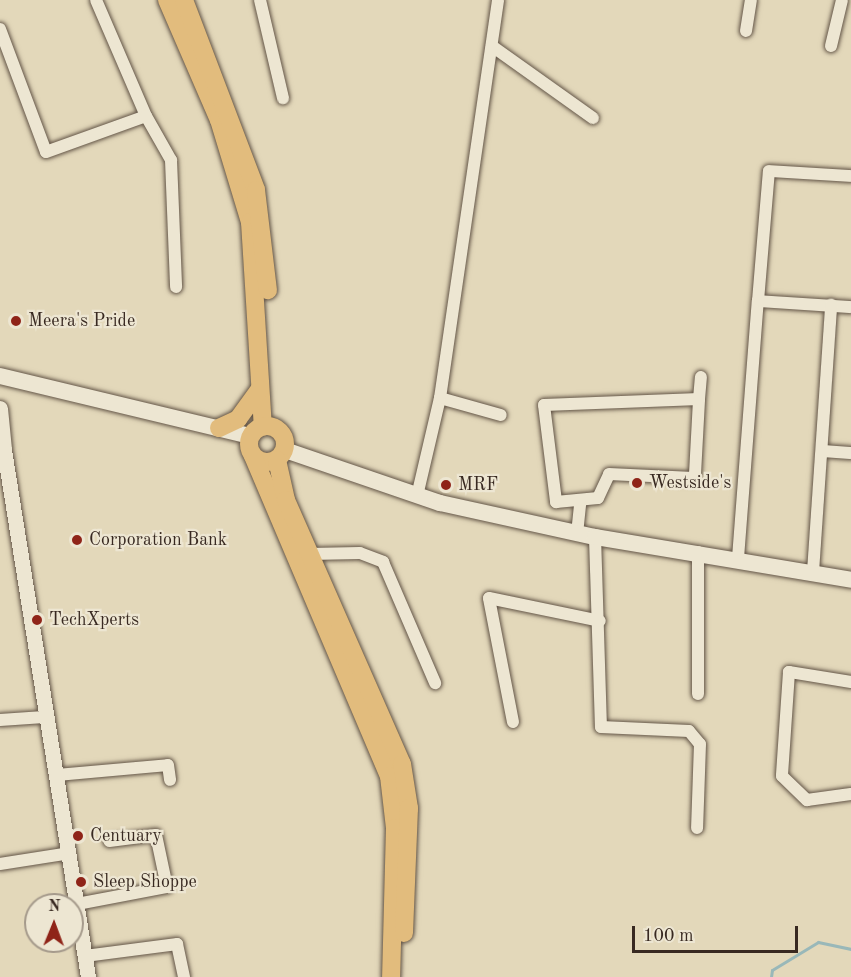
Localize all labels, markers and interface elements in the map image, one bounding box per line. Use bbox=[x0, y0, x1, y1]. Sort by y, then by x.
place label: Meera's Pride bbox=[28, 310, 135, 332]
marker: Meera's Pride bbox=[9, 314, 23, 328]
place label: Westside's bbox=[649, 472, 731, 494]
place label: MRF bbox=[458, 474, 498, 496]
marker: Westside's bbox=[630, 476, 644, 490]
marker: MRF bbox=[439, 478, 453, 492]
place label: Corporation Bank bbox=[89, 529, 227, 551]
marker: Corporation Bank bbox=[70, 533, 84, 547]
place label: TechXperts bbox=[49, 609, 139, 631]
marker: TechXperts bbox=[30, 613, 44, 627]
place label: Centuary bbox=[90, 825, 162, 847]
marker: Centuary bbox=[71, 829, 85, 843]
place label: Sleep Shoppe bbox=[93, 871, 197, 893]
marker: Sleep Shoppe bbox=[74, 875, 88, 889]
north arrow bbox=[24, 893, 84, 953]
text: N bbox=[48, 899, 61, 915]
scale bar bbox=[635, 914, 802, 952]
text: 100 m bbox=[643, 927, 694, 945]

